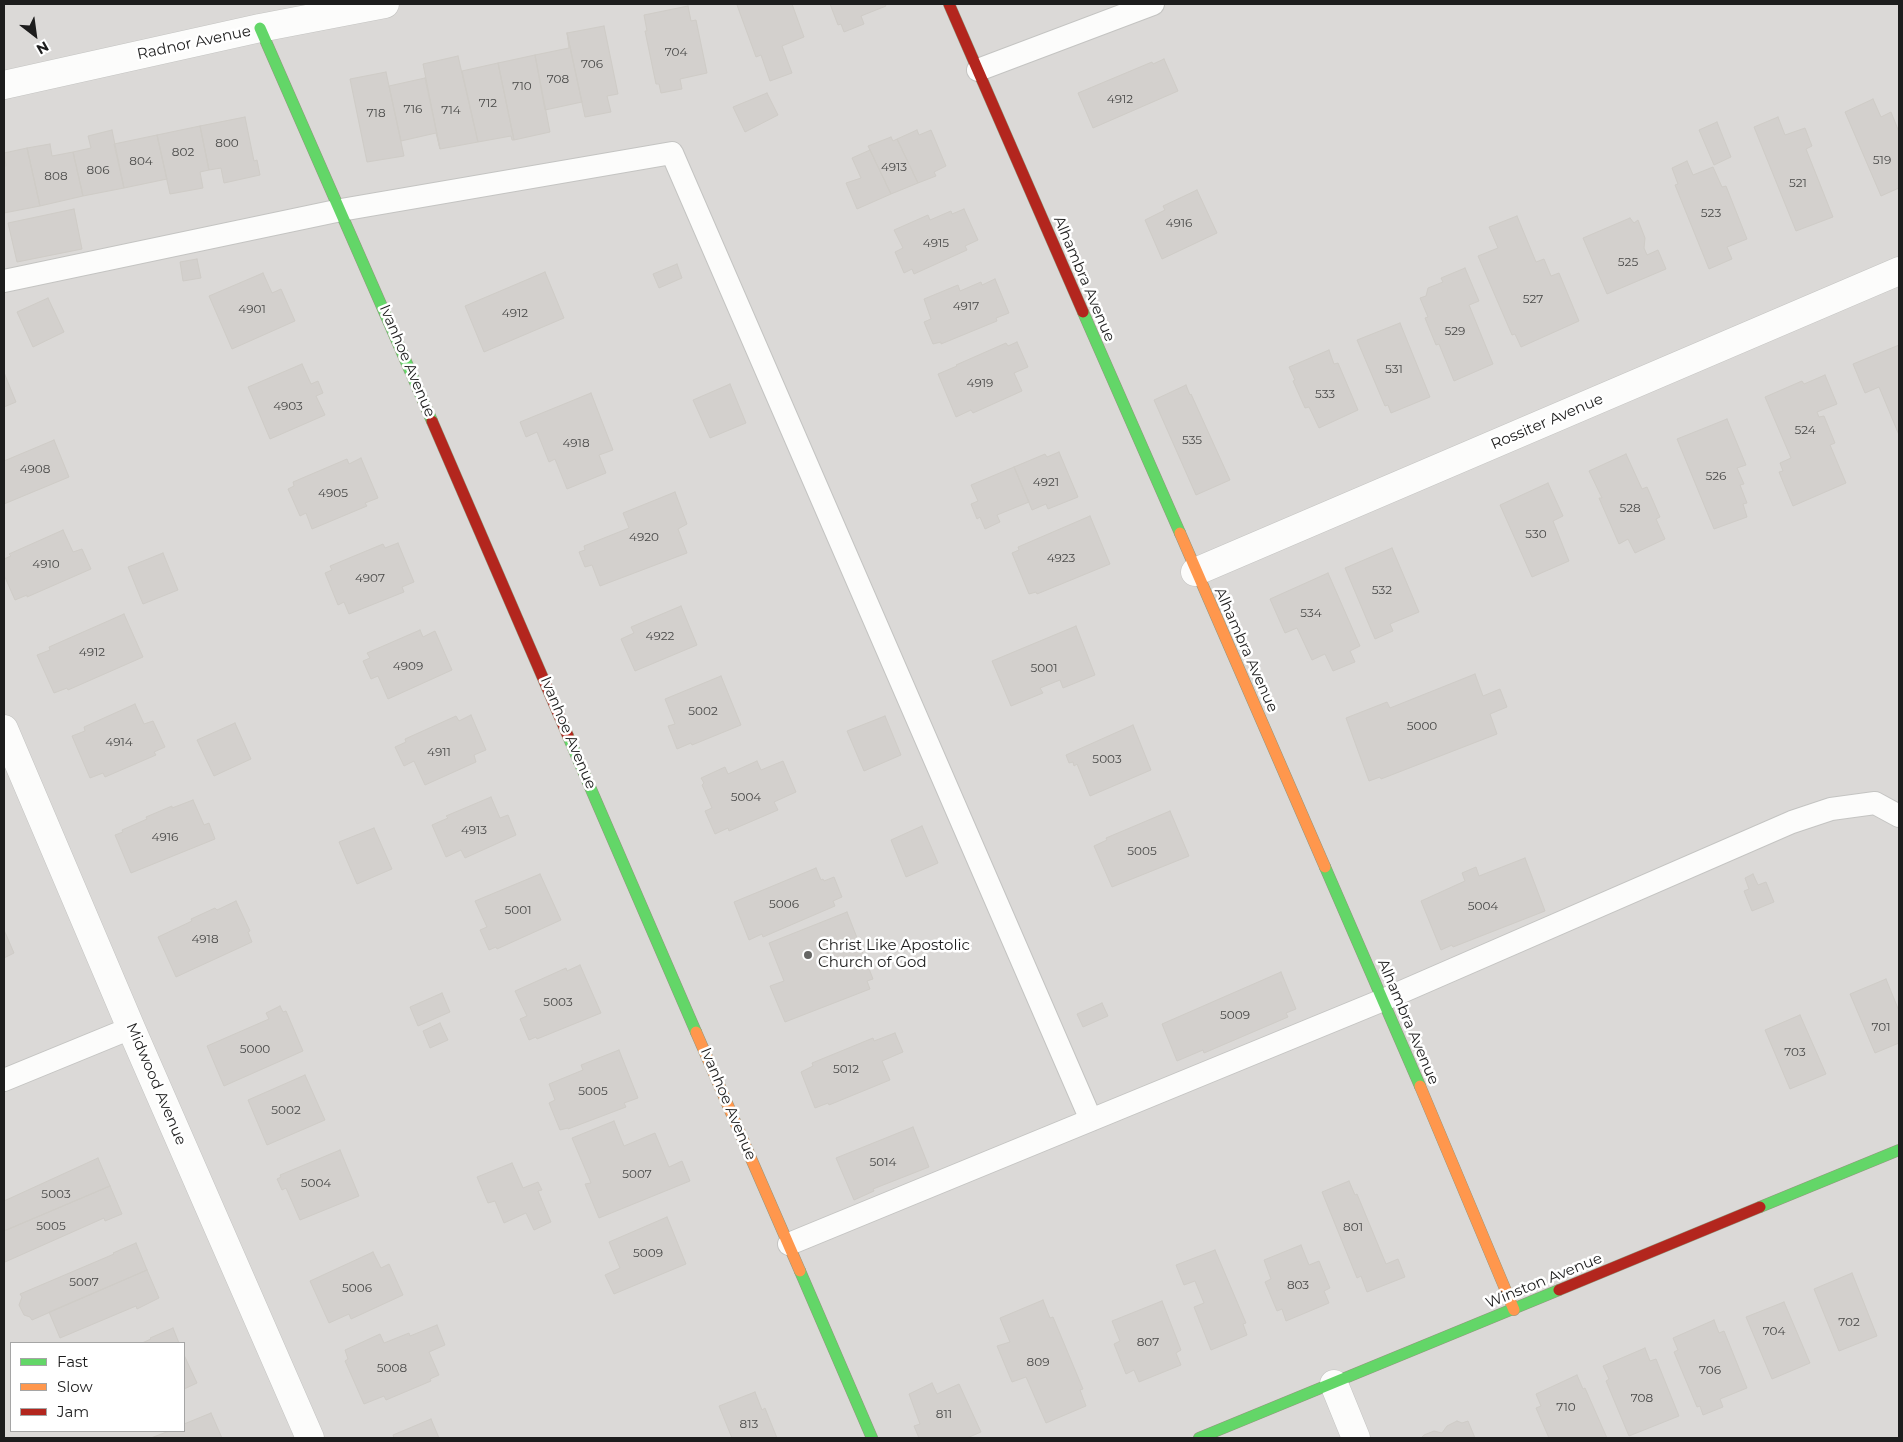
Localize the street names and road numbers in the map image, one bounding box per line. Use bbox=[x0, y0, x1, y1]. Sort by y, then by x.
street label: Radnor Avenue bbox=[135, 22, 253, 64]
street label: Alhambra Avenue bbox=[1049, 214, 1119, 344]
street label: Ivanhoe Avenue bbox=[375, 302, 439, 420]
street label: Rossiter Avenue bbox=[1488, 390, 1606, 454]
street label: Alhambra Avenue bbox=[1210, 585, 1282, 715]
street label: Ivanhoe Avenue bbox=[536, 674, 600, 792]
street label: Alhambra Avenue bbox=[1373, 957, 1443, 1087]
street label: Midwood Avenue bbox=[122, 1020, 190, 1148]
street label: Ivanhoe Avenue bbox=[696, 1045, 760, 1163]
street label: Winston Avenue bbox=[1483, 1249, 1605, 1313]

